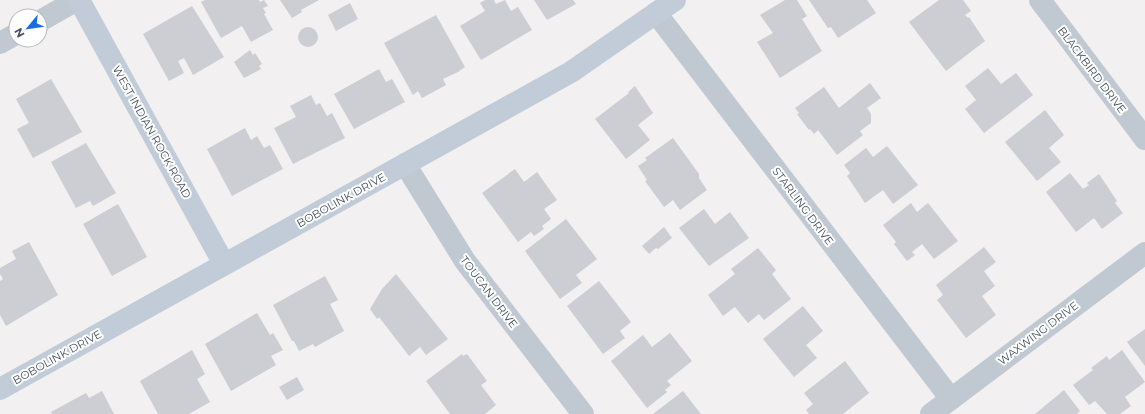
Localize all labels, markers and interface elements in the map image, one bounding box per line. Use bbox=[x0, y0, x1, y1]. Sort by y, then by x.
north arrow bbox=[8, 8, 48, 48]
street label: BLACKBIRD DRIVE bbox=[1055, 24, 1129, 116]
text: N bbox=[11, 26, 28, 40]
street label: WEST INDIAN ROCK ROAD bbox=[110, 63, 194, 201]
street label: STARLING DRIVE bbox=[769, 164, 837, 248]
street label: BOBOLINK DRIVE bbox=[294, 170, 388, 230]
street label: TOUCAN DRIVE bbox=[457, 253, 521, 331]
street label: WAXWING DRIVE bbox=[995, 298, 1081, 368]
street label: BOBOLINK DRIVE bbox=[10, 327, 104, 387]

